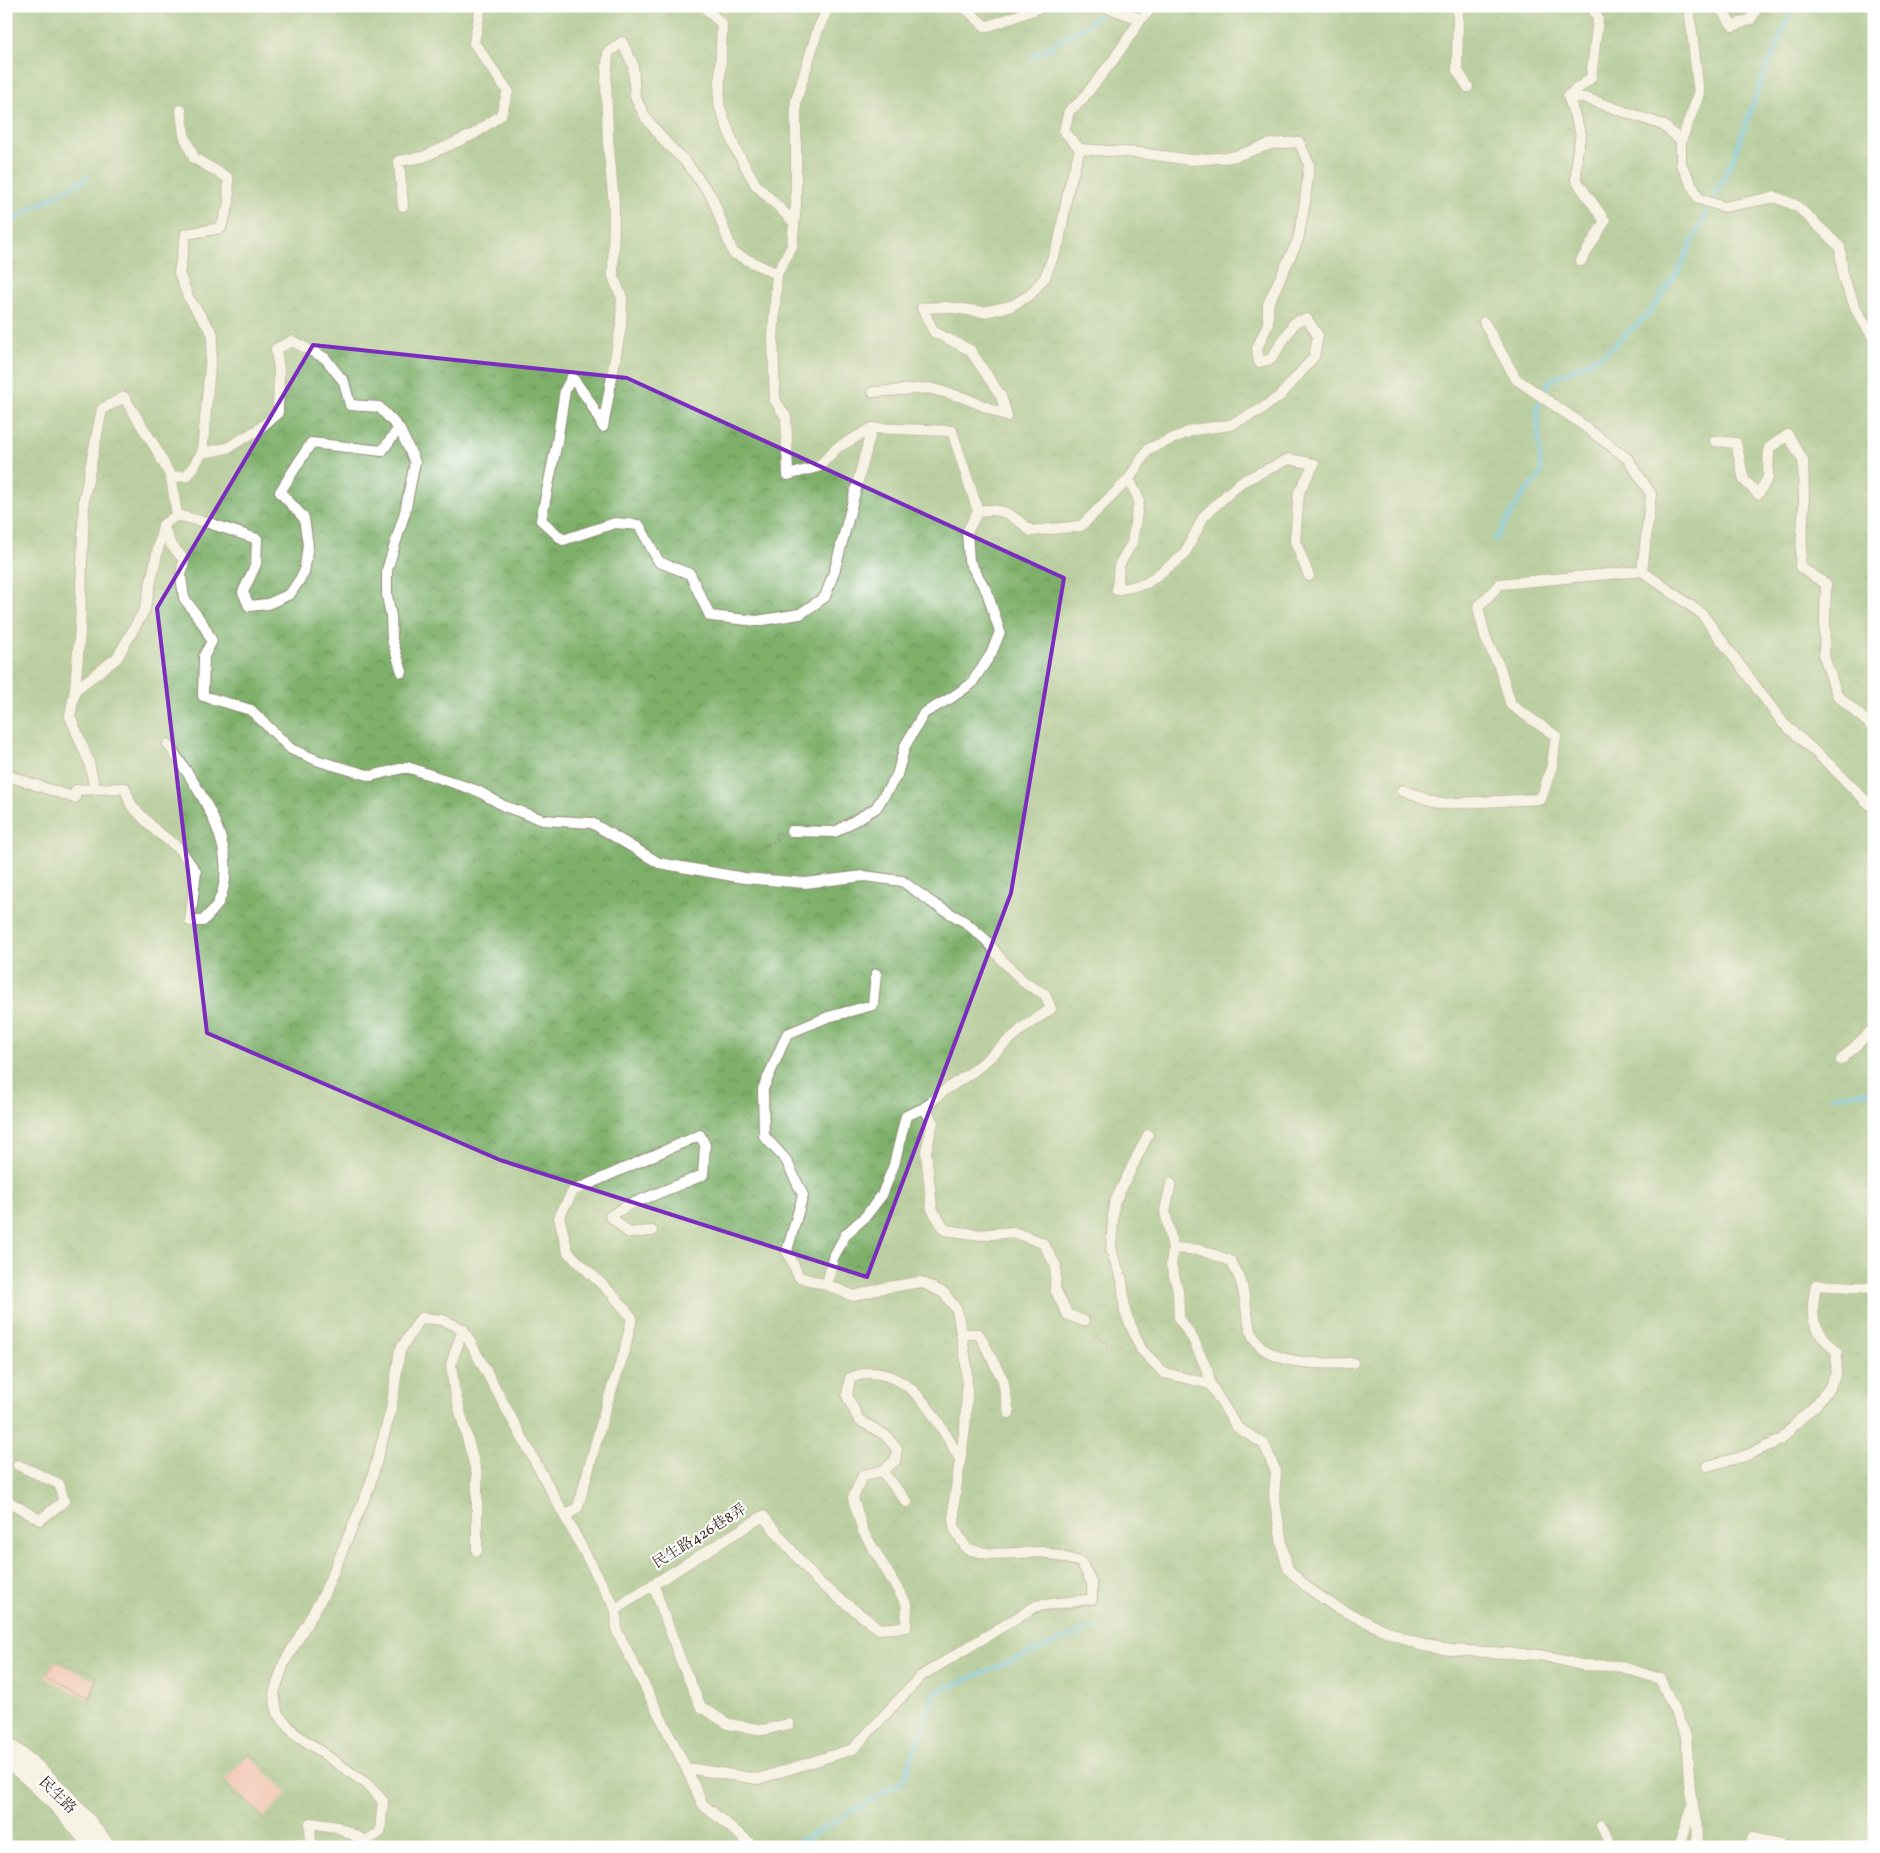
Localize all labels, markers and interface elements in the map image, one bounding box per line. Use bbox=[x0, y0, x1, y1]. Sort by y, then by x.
street label: 民生路426巷8弄 bbox=[649, 1500, 751, 1574]
street label: 民生路 bbox=[34, 1773, 80, 1819]

